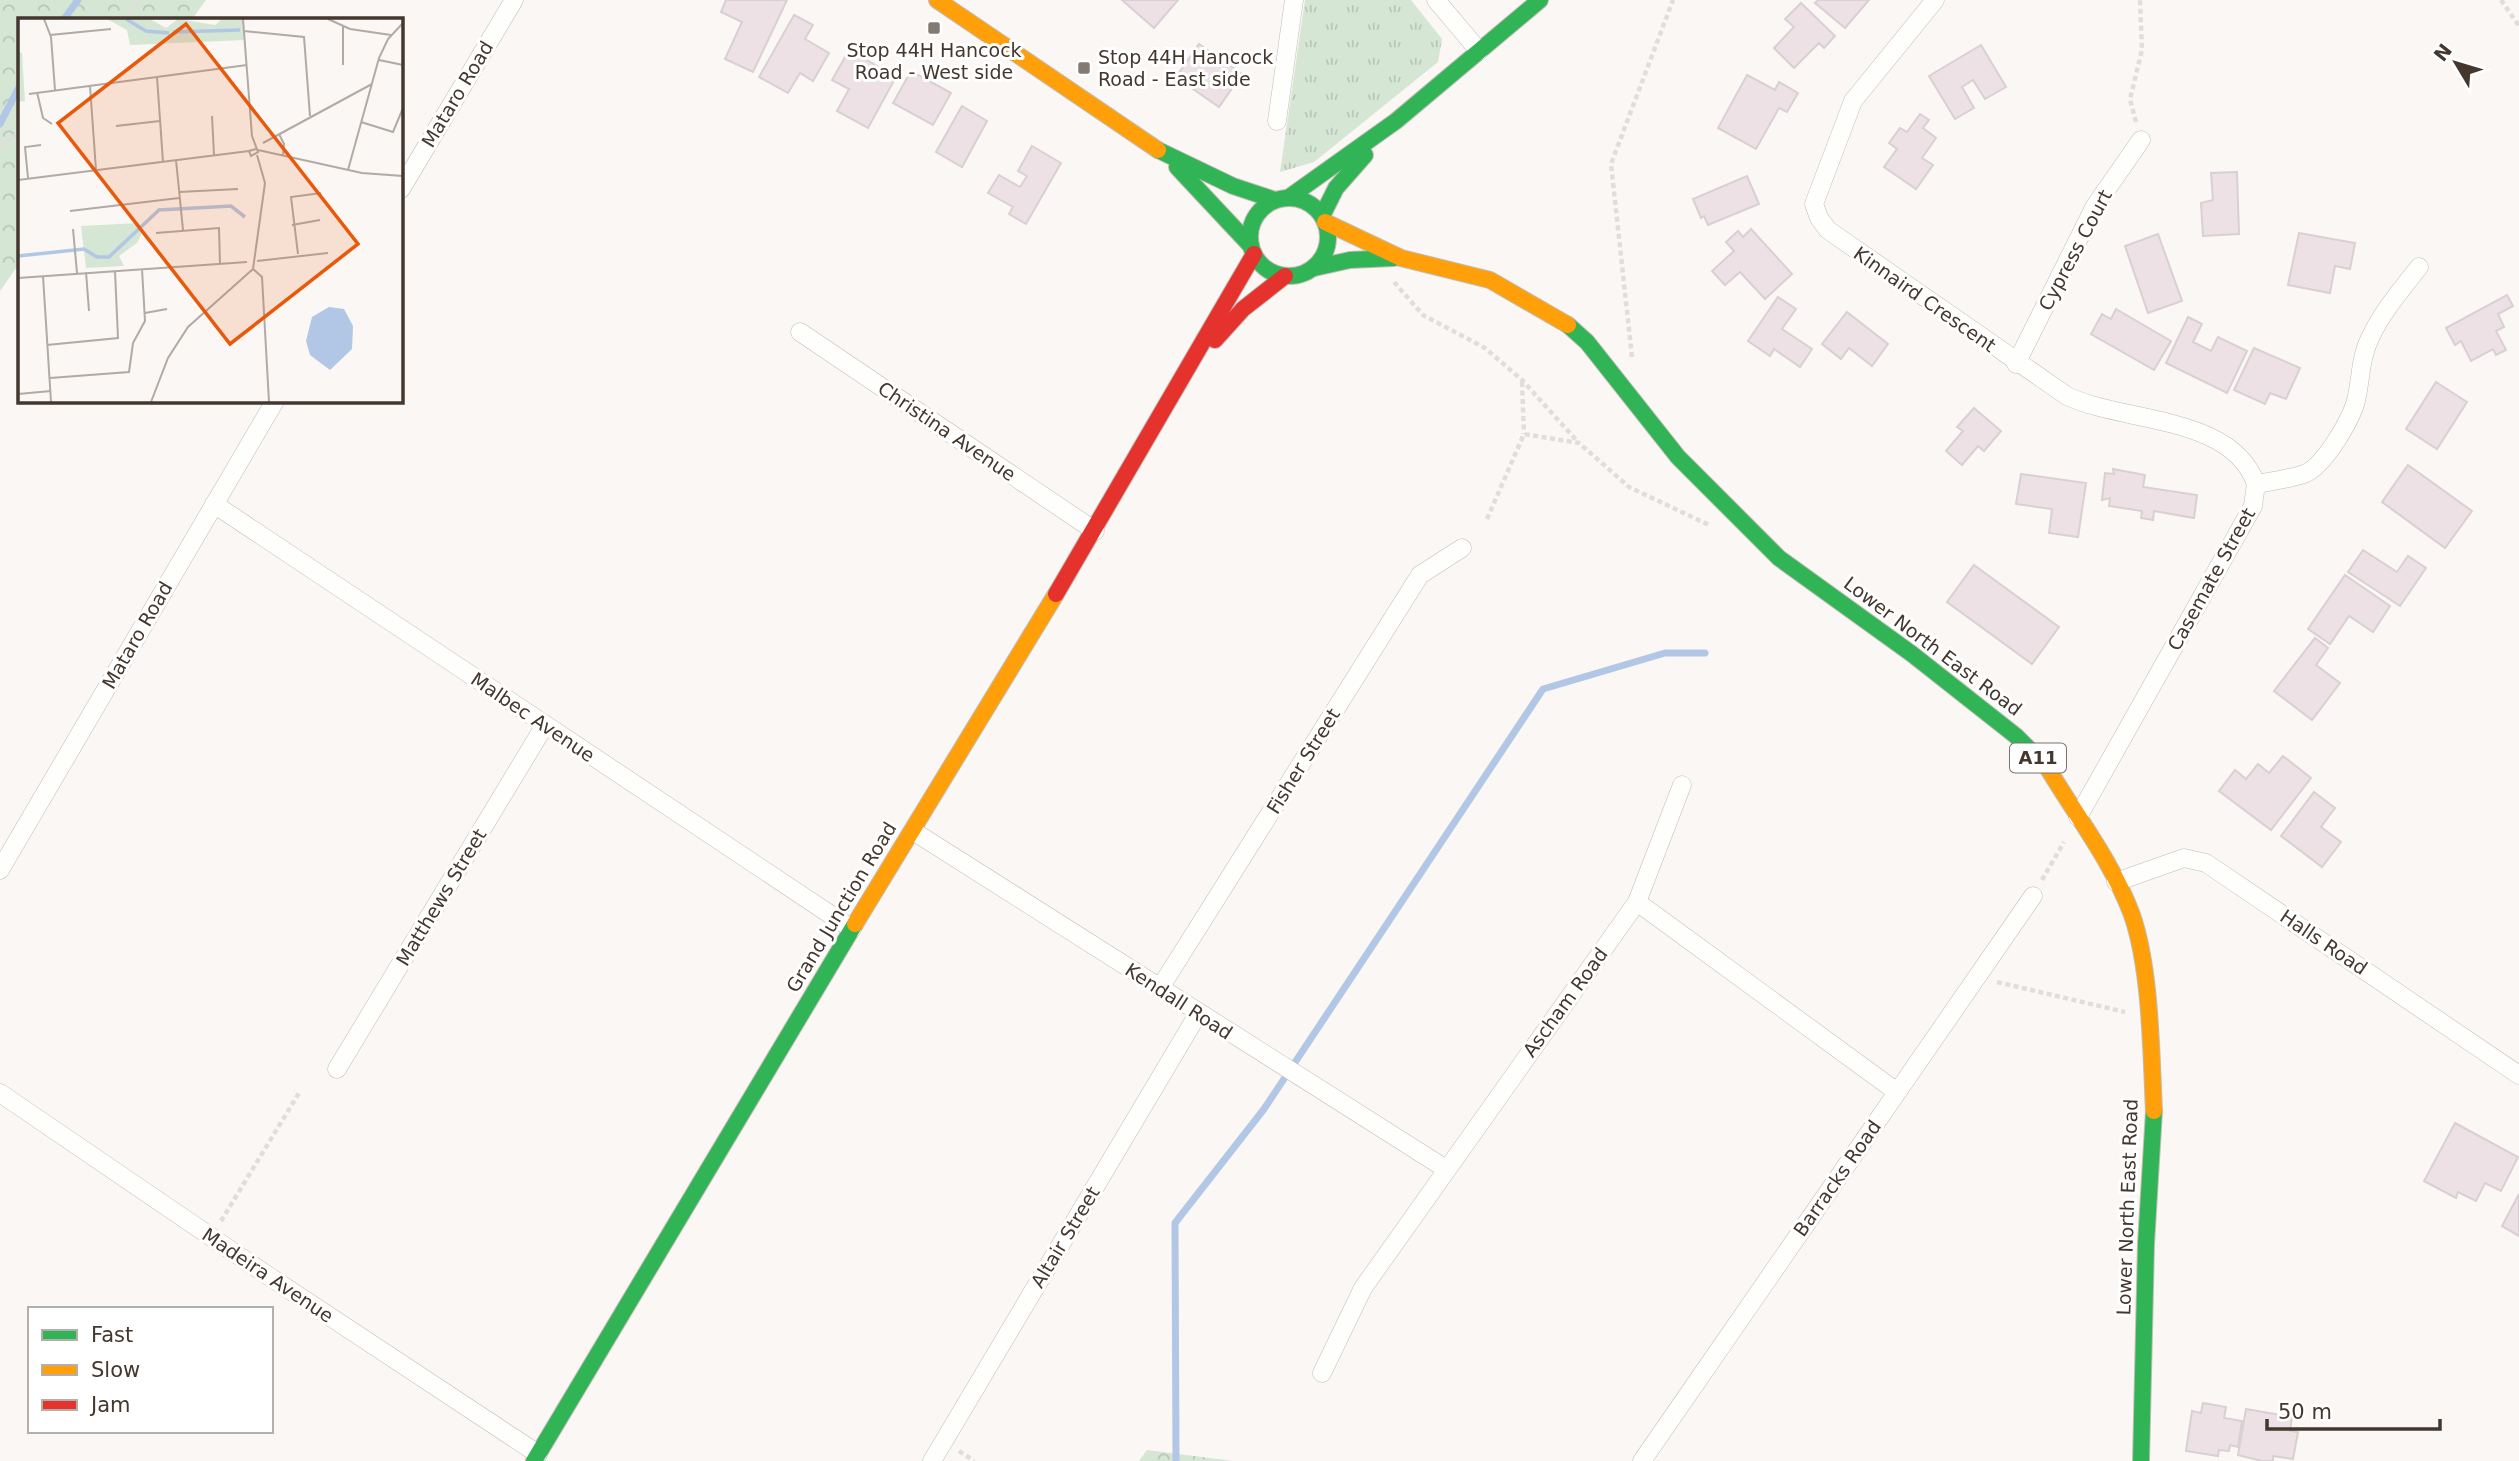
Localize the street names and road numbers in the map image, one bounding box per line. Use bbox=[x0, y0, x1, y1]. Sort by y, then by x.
street label: Mataro Road bbox=[417, 37, 497, 151]
street label: Cypress Court bbox=[2034, 186, 2116, 314]
street label: Kinnaird Crescent bbox=[1850, 242, 2000, 356]
street label: Christina Avenue bbox=[874, 377, 1020, 485]
street label: Casemate Street bbox=[2163, 504, 2259, 654]
street label: Lower North East Road bbox=[1840, 572, 2026, 720]
street label: Mataro Road bbox=[98, 578, 176, 692]
street label: Malbec Avenue bbox=[467, 668, 599, 766]
street label: Fisher Street bbox=[1262, 704, 1344, 818]
road number: A11 bbox=[2010, 744, 2066, 772]
street label: Grand Junction Road bbox=[781, 818, 901, 996]
street label: Matthews Street bbox=[391, 825, 491, 969]
street label: Halls Road bbox=[2276, 905, 2372, 979]
street label: Ascham Road bbox=[1518, 943, 1612, 1061]
street label: Kendall Road bbox=[1121, 958, 1237, 1044]
street label: Lower North East Road bbox=[2112, 1098, 2142, 1316]
street label: Barracks Road bbox=[1789, 1116, 1885, 1240]
street label: Altair Street bbox=[1026, 1182, 1104, 1292]
street label: Madeira Avenue bbox=[198, 1223, 338, 1327]

